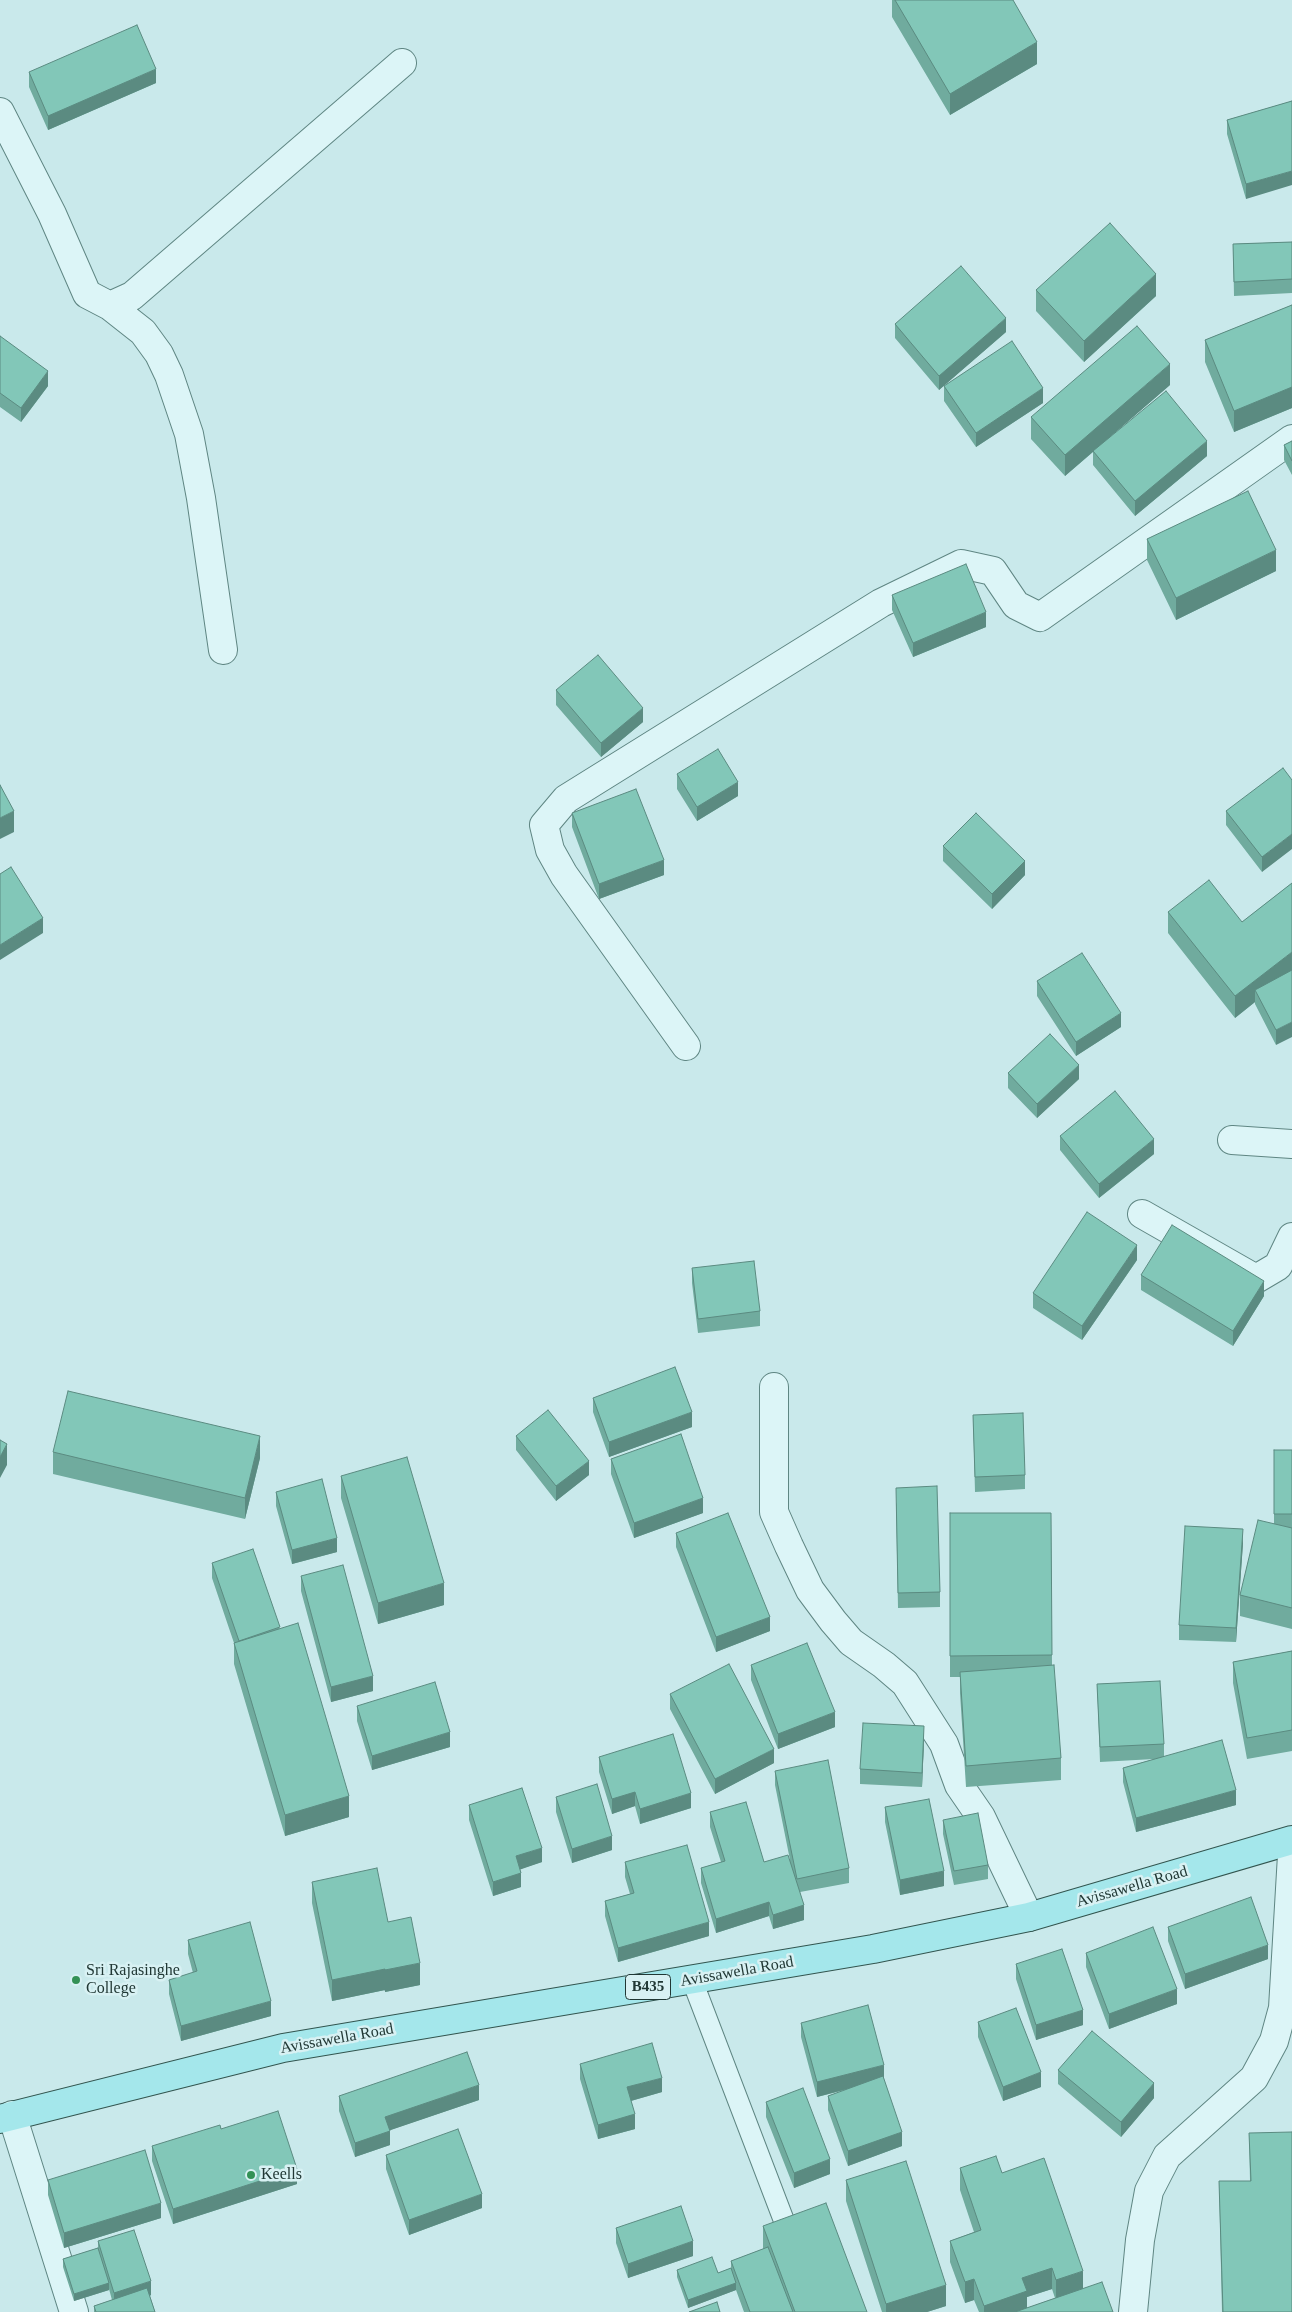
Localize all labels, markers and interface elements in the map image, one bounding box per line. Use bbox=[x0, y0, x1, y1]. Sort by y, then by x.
street label: Avissawella Road bbox=[1074, 1862, 1190, 1912]
street label: Avissawella Road bbox=[679, 1953, 795, 1991]
place label: Sri Rajasinghe College bbox=[86, 1961, 180, 1999]
marker: Sri Rajasinghe College bbox=[70, 1974, 82, 1986]
road number: B435 bbox=[626, 1974, 670, 2000]
street label: Avissawella Road bbox=[279, 2020, 395, 2058]
place label: Keells bbox=[261, 2165, 302, 2185]
marker: Keells bbox=[245, 2169, 257, 2181]

